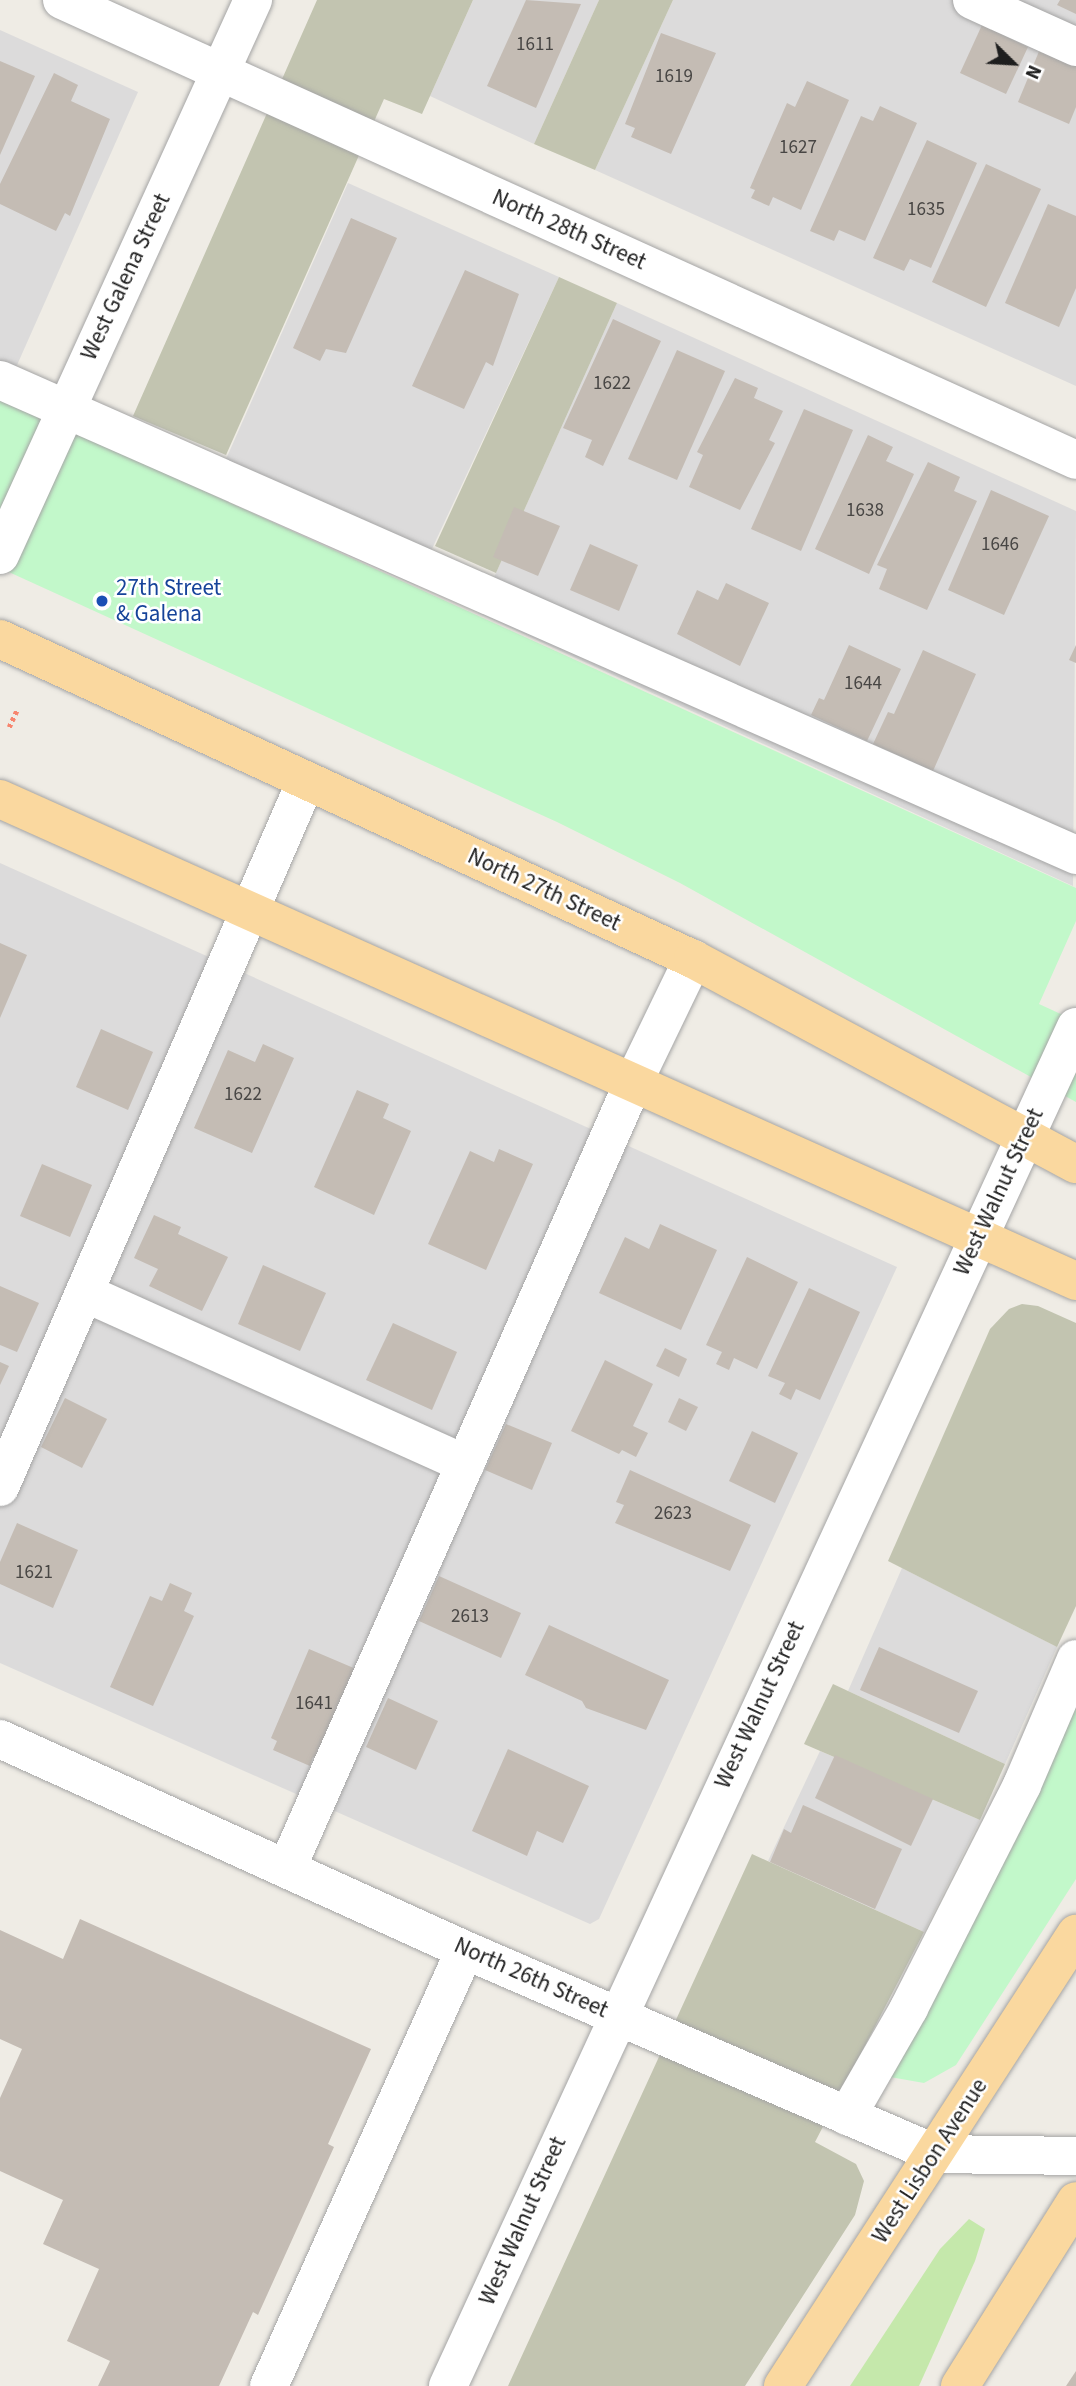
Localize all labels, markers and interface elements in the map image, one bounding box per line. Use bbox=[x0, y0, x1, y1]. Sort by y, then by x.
north arrow bbox=[978, 28, 1048, 98]
house number: 1611 bbox=[516, 34, 554, 56]
text: N bbox=[1018, 60, 1048, 83]
house number: 1619 bbox=[655, 66, 693, 88]
house number: 1627 bbox=[779, 137, 817, 159]
street label: North 28th Street bbox=[488, 184, 650, 276]
street label: West Galena Street bbox=[75, 189, 177, 365]
house number: 1635 bbox=[907, 199, 945, 221]
house number: 1622 bbox=[593, 373, 631, 395]
house number: 1638 bbox=[846, 500, 884, 522]
house number: 1646 bbox=[981, 534, 1019, 556]
place label: 27th Street & Galena bbox=[116, 574, 221, 628]
marker: 27th Street & Galena bbox=[94, 593, 110, 609]
house number: 1644 bbox=[844, 673, 882, 695]
street label: North 27th Street bbox=[463, 843, 625, 937]
house number: 1622 bbox=[224, 1084, 262, 1106]
street label: West Walnut Street bbox=[948, 1104, 1050, 1280]
house number: 2623 bbox=[654, 1503, 692, 1525]
house number: 1621 bbox=[15, 1562, 53, 1584]
house number: 2613 bbox=[451, 1606, 489, 1628]
street label: West Walnut Street bbox=[709, 1617, 811, 1793]
house number: 1641 bbox=[295, 1693, 333, 1715]
street label: North 26th Street bbox=[450, 1932, 612, 2024]
street label: West Lisbon Avenue bbox=[866, 2073, 994, 2249]
street label: West Walnut Street bbox=[474, 2133, 572, 2309]

